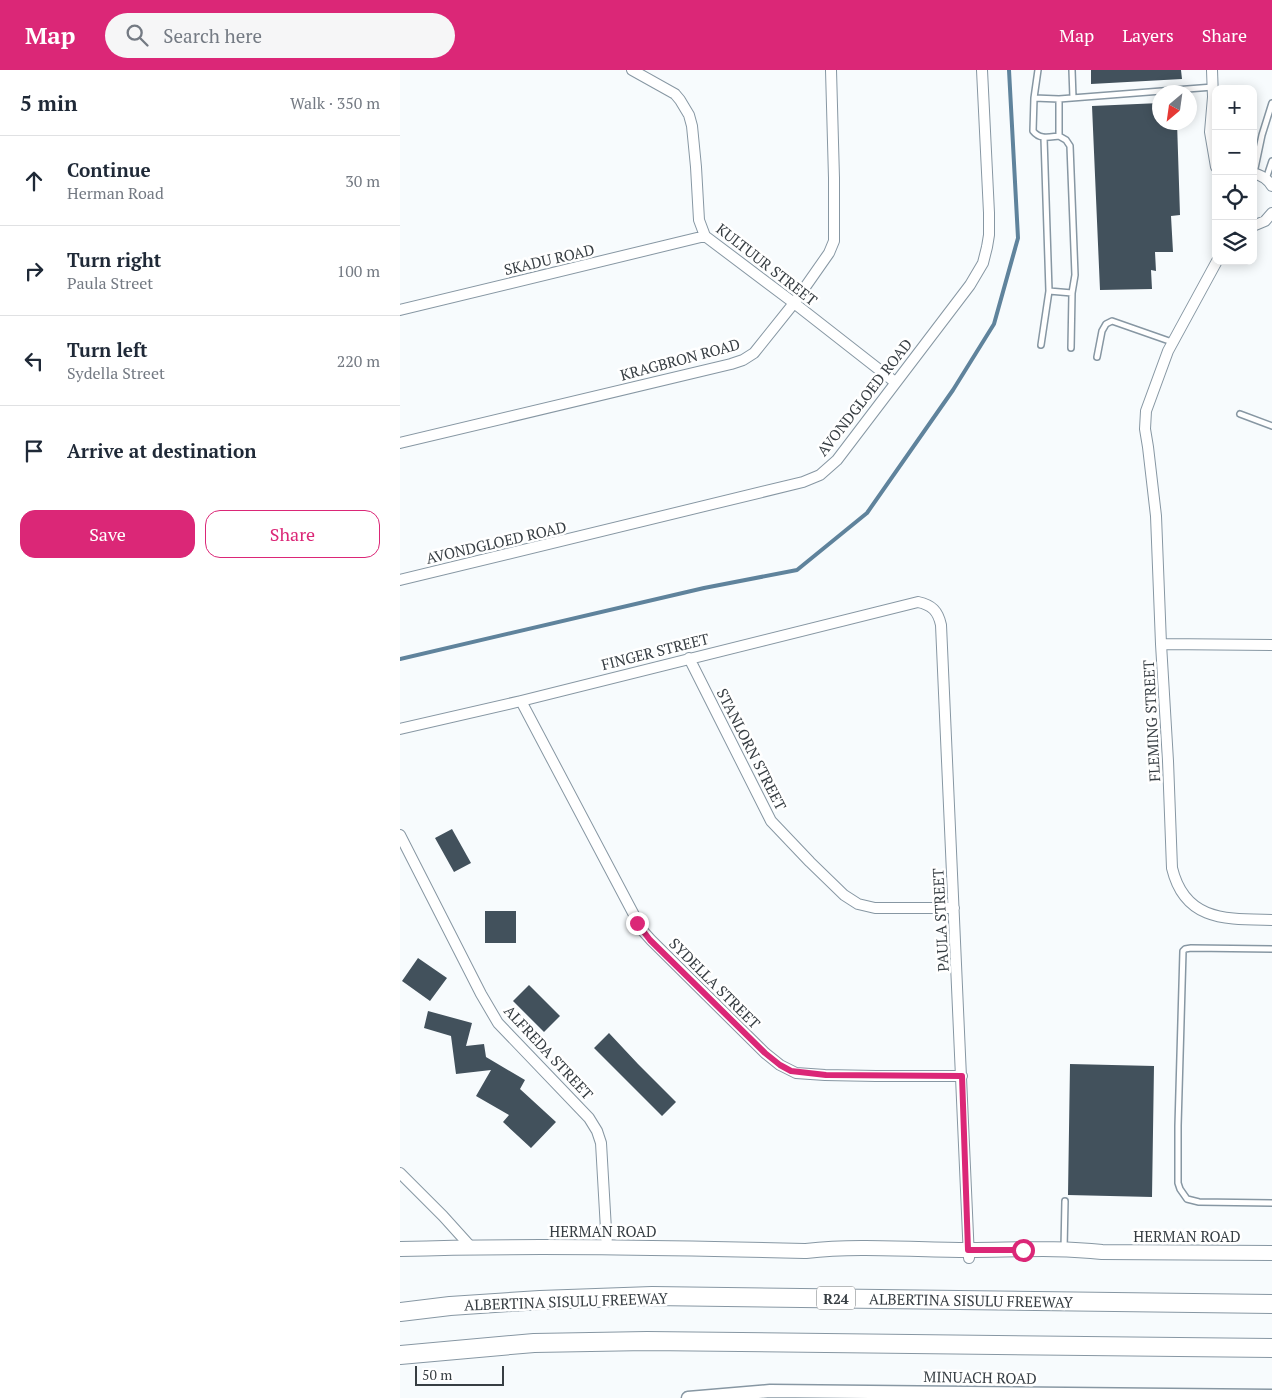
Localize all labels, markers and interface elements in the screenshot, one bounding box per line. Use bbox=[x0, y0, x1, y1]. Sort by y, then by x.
search box bbox=[105, 13, 455, 58]
text: Map bbox=[25, 19, 75, 51]
icon: search bbox=[123, 21, 151, 49]
text: Search here bbox=[163, 23, 262, 48]
text: Map bbox=[1059, 23, 1094, 47]
text: Layers bbox=[1122, 23, 1174, 47]
text: Share bbox=[1202, 23, 1247, 47]
north arrow bbox=[1152, 85, 1197, 130]
map controls bbox=[1212, 85, 1257, 265]
button: + bbox=[1212, 85, 1257, 130]
text: 5 min bbox=[20, 89, 77, 117]
text: Walk · 350 m bbox=[290, 92, 380, 114]
button: − bbox=[1212, 130, 1257, 175]
text: Continue bbox=[67, 157, 151, 182]
icon: ahead bbox=[20, 167, 48, 195]
text: 30 m bbox=[345, 170, 380, 192]
button: locate bbox=[1212, 175, 1257, 220]
text: Herman Road bbox=[67, 182, 164, 204]
street label: KULTUUR STREET bbox=[712, 218, 822, 310]
button: layers bbox=[1212, 220, 1257, 265]
street label: SKADU ROAD bbox=[502, 239, 596, 279]
text: Turn right bbox=[67, 247, 161, 272]
icon: right bbox=[20, 257, 48, 285]
text: 100 m bbox=[337, 260, 380, 282]
text: Paula Street bbox=[67, 272, 153, 294]
street label: KRAGBRON ROAD bbox=[618, 333, 742, 385]
street label: AVONDGLOED ROAD bbox=[812, 334, 916, 460]
text: Turn left bbox=[67, 337, 148, 362]
icon: left bbox=[20, 347, 48, 375]
text: 220 m bbox=[337, 350, 380, 372]
text: Sydella Street bbox=[67, 362, 165, 384]
icon: arrive bbox=[20, 437, 48, 465]
text: Arrive at destination bbox=[67, 438, 256, 463]
button: Save bbox=[20, 510, 195, 558]
button: Share bbox=[205, 510, 380, 558]
street label: AVONDGLOED ROAD bbox=[424, 516, 568, 568]
street label: FINGER STREET bbox=[599, 628, 711, 674]
street label: FLEMING STREET bbox=[1138, 660, 1164, 782]
street label: STANLORN STREET bbox=[713, 685, 791, 813]
street label: PAULA STREET bbox=[927, 868, 953, 972]
route end bbox=[626, 912, 649, 935]
street label: SYDELLA STREET bbox=[665, 933, 765, 1033]
street label: ALFREDA STREET bbox=[500, 1001, 598, 1103]
street label: HERMAN ROAD bbox=[549, 1221, 657, 1241]
street label: HERMAN ROAD bbox=[1133, 1226, 1241, 1246]
route start bbox=[1012, 1239, 1035, 1262]
road number: R24 bbox=[817, 1286, 855, 1310]
street label: ALBERTINA SISULU FREEWAY bbox=[464, 1287, 669, 1315]
street label: ALBERTINA SISULU FREEWAY bbox=[869, 1288, 1074, 1312]
scale bar bbox=[415, 1363, 504, 1386]
text: 50 m bbox=[422, 1365, 452, 1384]
street label: MINUACH ROAD bbox=[923, 1366, 1037, 1388]

